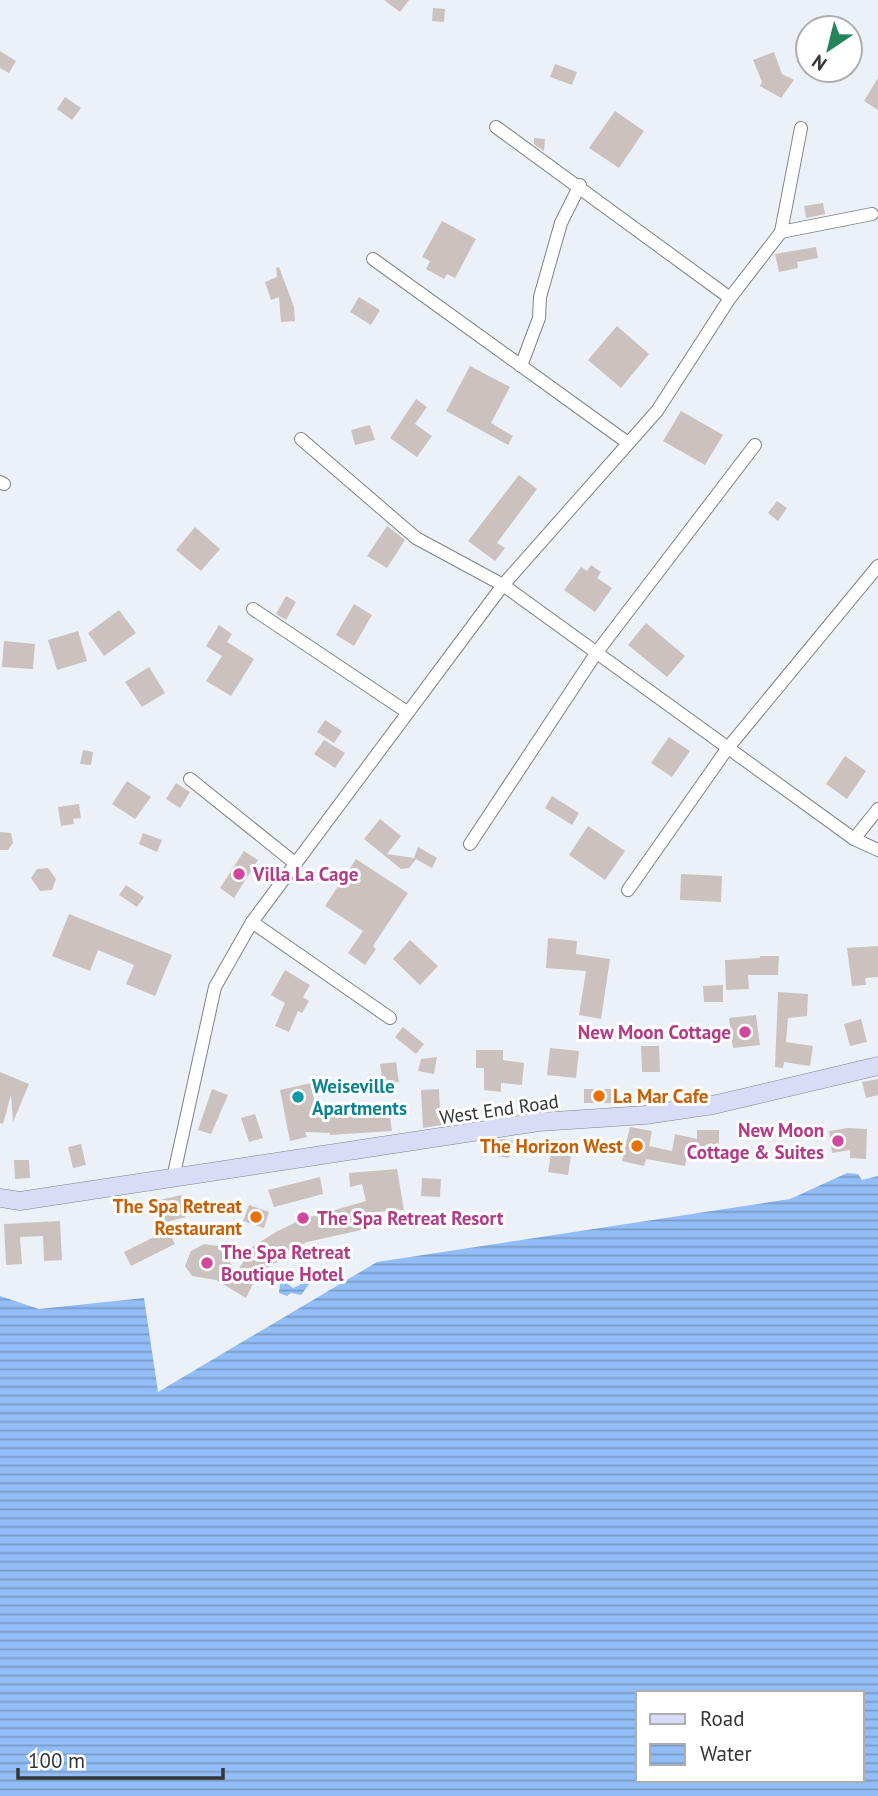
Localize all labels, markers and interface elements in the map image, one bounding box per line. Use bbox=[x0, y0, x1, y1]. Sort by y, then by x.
north arrow bbox=[794, 14, 864, 84]
text: N bbox=[807, 50, 831, 76]
place label: Villa La Cage bbox=[252, 862, 358, 886]
marker: Villa La Cage bbox=[231, 866, 247, 882]
place label: New Moon Cottage bbox=[578, 1020, 731, 1044]
marker: New Moon Cottage bbox=[737, 1024, 753, 1040]
place label: Weiseville Apartments bbox=[312, 1074, 407, 1120]
place label: La Mar Cafe bbox=[613, 1084, 708, 1108]
marker: La Mar Cafe bbox=[591, 1088, 607, 1104]
marker: Weiseville Apartments bbox=[290, 1089, 306, 1105]
street label: West End Road bbox=[438, 1089, 560, 1129]
place label: New Moon Cottage & Suites bbox=[687, 1118, 824, 1164]
marker: New Moon Cottage & Suites bbox=[830, 1133, 846, 1149]
place label: The Horizon West bbox=[480, 1134, 623, 1158]
marker: The Horizon West bbox=[629, 1138, 645, 1154]
place label: The Spa Retreat Restaurant bbox=[113, 1194, 242, 1240]
place label: The Spa Retreat Resort bbox=[317, 1206, 504, 1230]
marker: The Spa Retreat Restaurant bbox=[248, 1209, 264, 1225]
marker: The Spa Retreat Resort bbox=[295, 1210, 311, 1226]
place label: The Spa Retreat Boutique Hotel bbox=[221, 1240, 351, 1286]
marker: The Spa Retreat Boutique Hotel bbox=[199, 1255, 215, 1271]
legend bbox=[636, 1691, 864, 1782]
text: Road bbox=[700, 1705, 744, 1732]
scale bar bbox=[18, 1736, 222, 1780]
text: Water bbox=[700, 1740, 752, 1767]
text: 100 m bbox=[28, 1747, 85, 1774]

